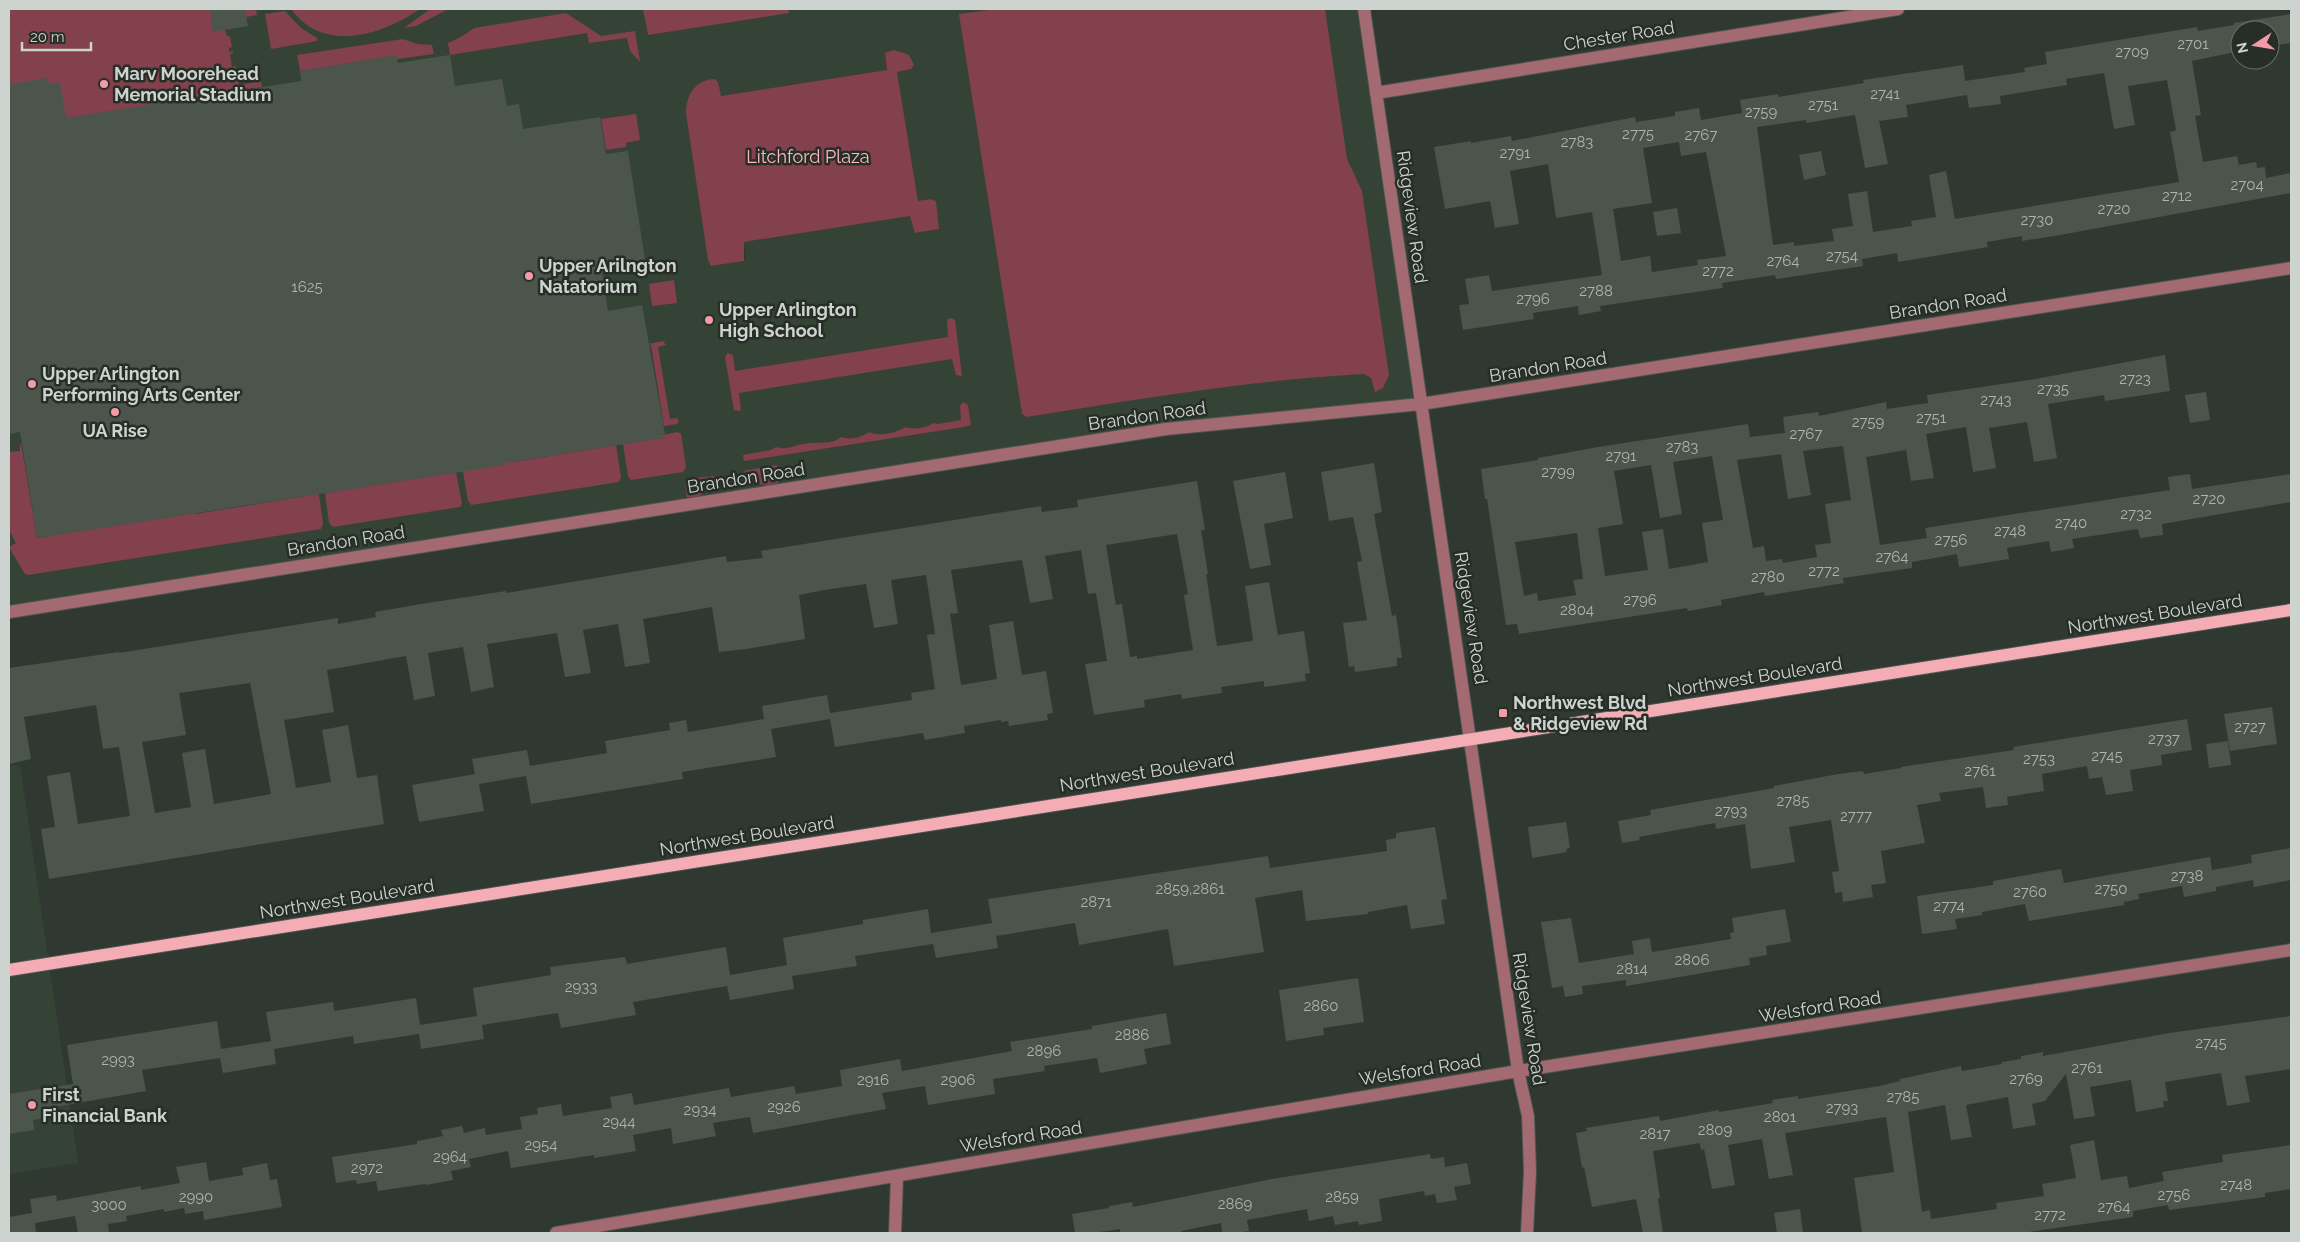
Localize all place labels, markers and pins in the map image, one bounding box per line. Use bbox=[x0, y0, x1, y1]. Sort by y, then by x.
place label: Marv Moorehead Memorial Stadium bbox=[114, 63, 271, 105]
marker: Marv Moorehead Memorial Stadium bbox=[98, 78, 110, 90]
place label: Upper Arilngton Natatorium bbox=[539, 255, 677, 297]
marker: Upper Arilngton Natatorium bbox=[523, 270, 535, 282]
place label: Upper Arlington High School bbox=[719, 299, 857, 341]
marker: Upper Arlington High School bbox=[703, 314, 715, 326]
place label: Upper Arlington Performing Arts Center bbox=[42, 363, 240, 405]
marker: Upper Arlington Performing Arts Center bbox=[26, 378, 38, 390]
marker: UA Rise bbox=[109, 406, 121, 418]
place label: UA Rise bbox=[82, 420, 148, 441]
place label: Northwest Blvd & Ridgeview Rd bbox=[1513, 692, 1647, 734]
marker: Northwest Blvd & Ridgeview Rd bbox=[1497, 707, 1509, 719]
place label: First Financial Bank bbox=[42, 1084, 168, 1126]
marker: First Financial Bank bbox=[26, 1099, 38, 1111]

